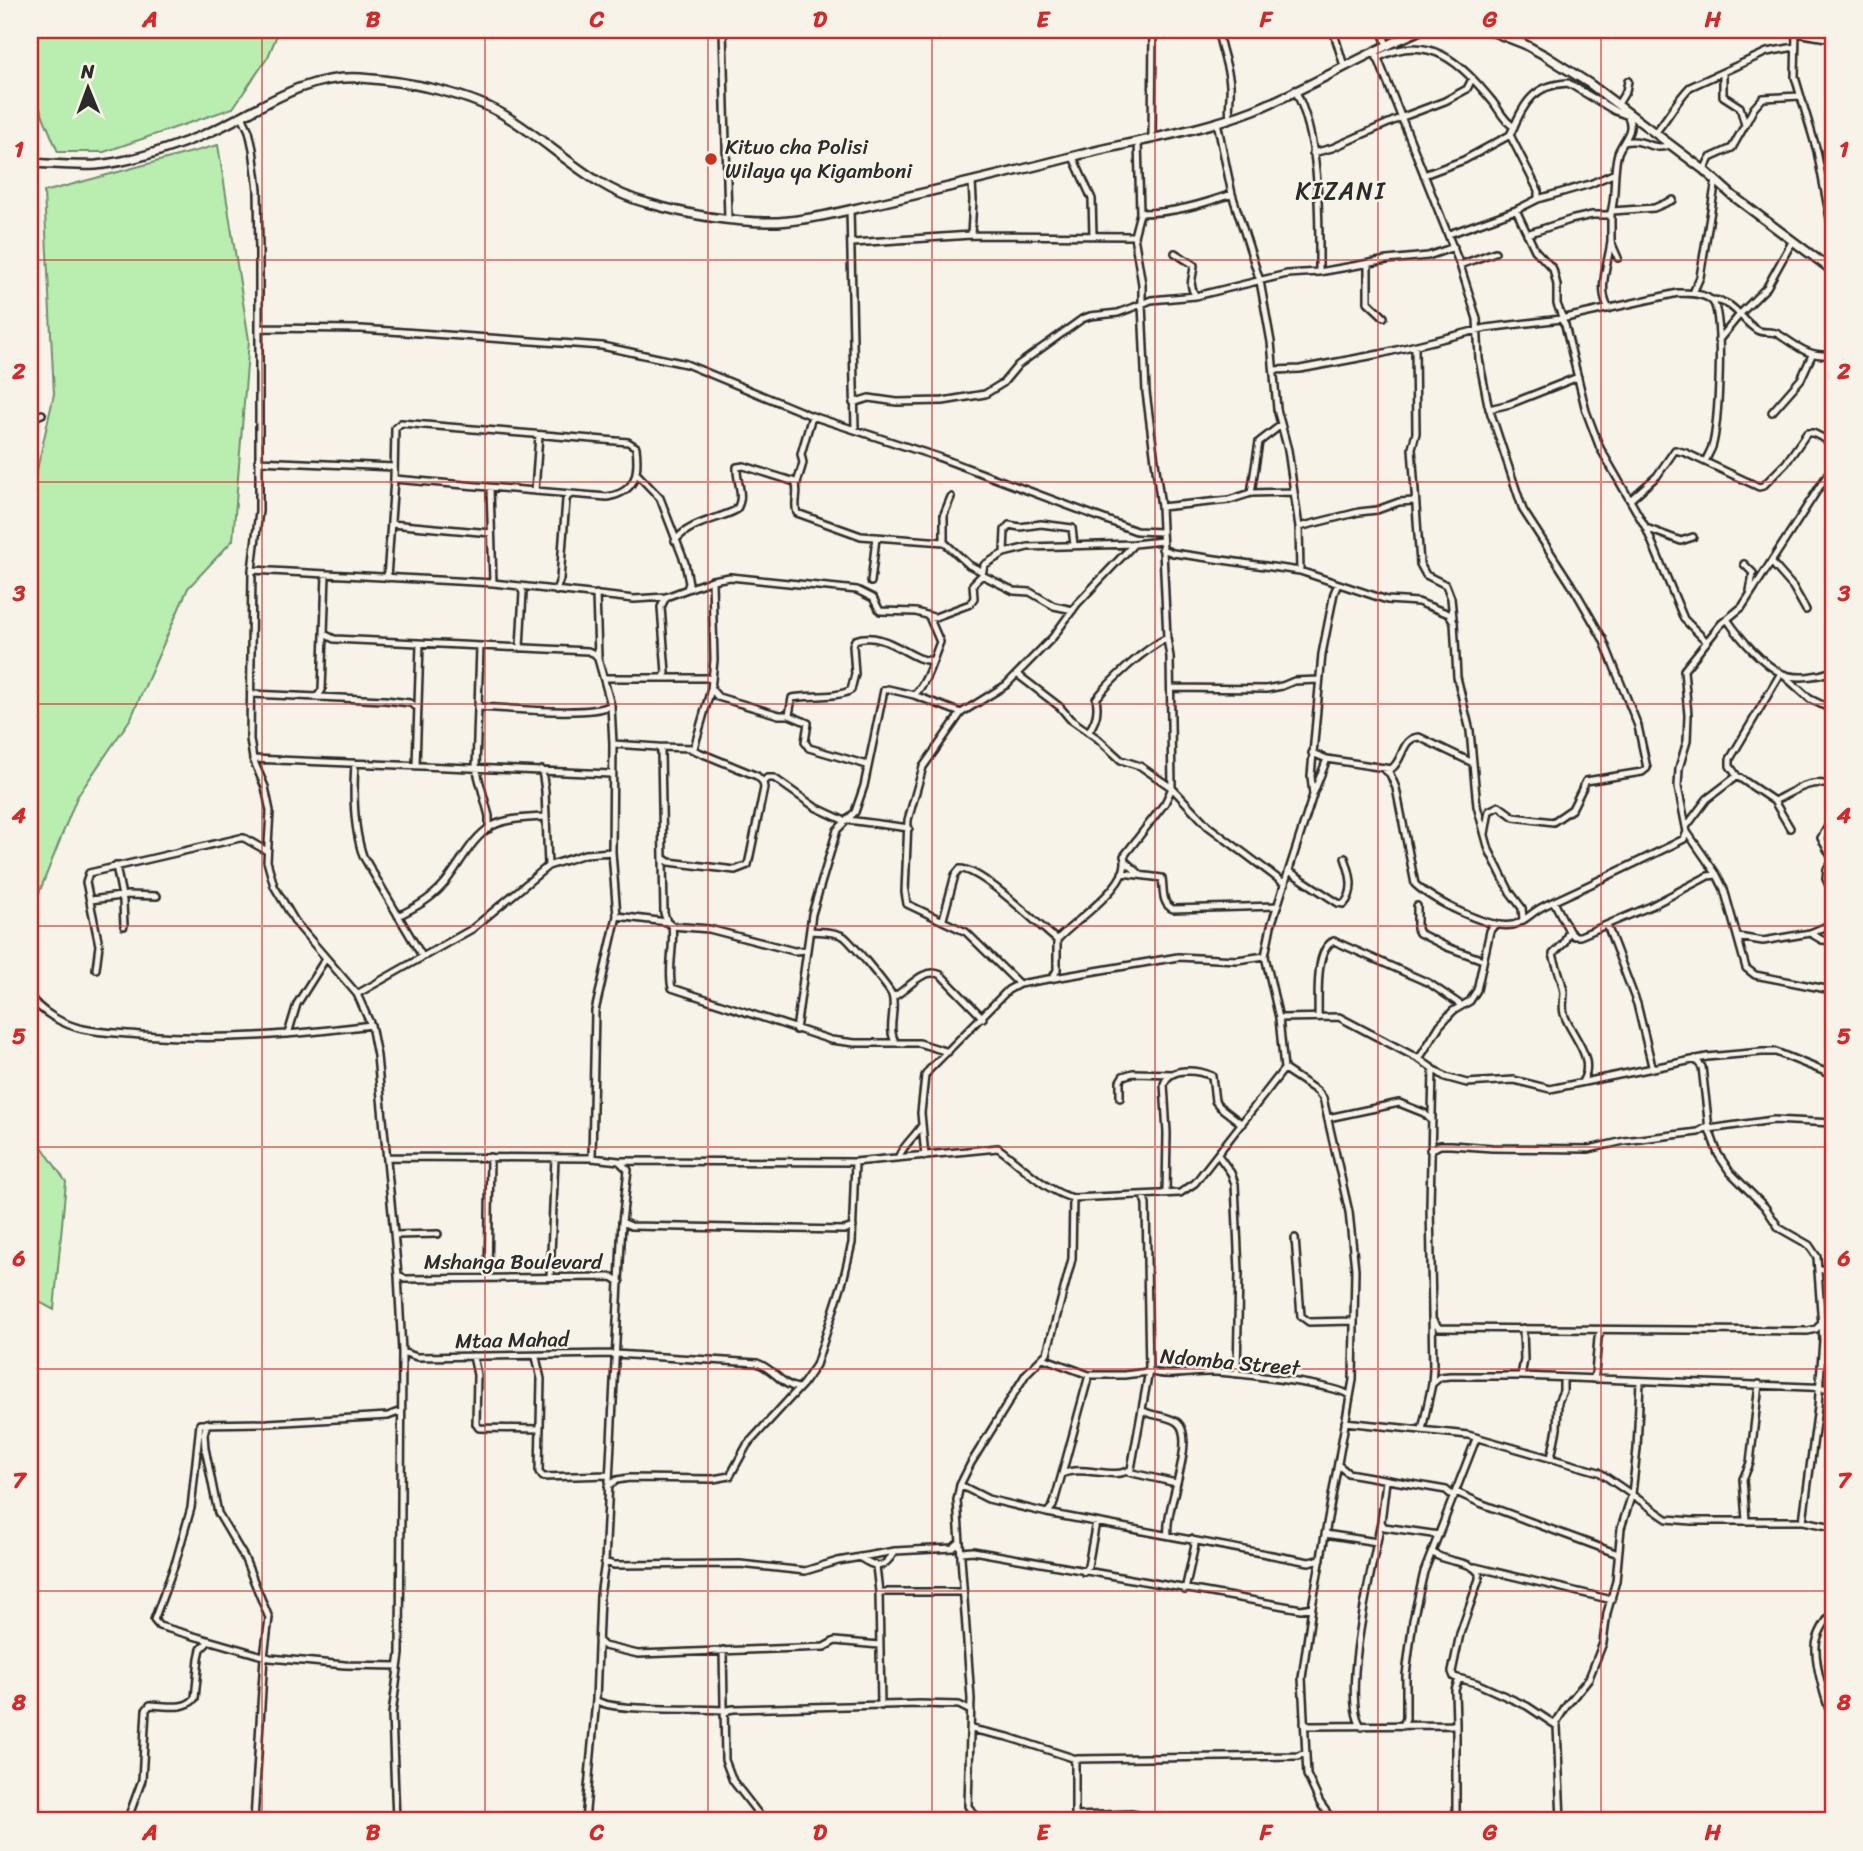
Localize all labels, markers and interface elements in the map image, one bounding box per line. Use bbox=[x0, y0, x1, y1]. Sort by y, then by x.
text: A bbox=[141, 0, 158, 40]
text: B bbox=[366, 0, 381, 40]
text: C bbox=[589, 0, 605, 40]
text: D bbox=[813, 0, 828, 40]
text: E bbox=[1037, 0, 1052, 40]
text: F bbox=[1259, 0, 1274, 40]
text: G bbox=[1482, 0, 1498, 40]
text: H bbox=[1704, 0, 1722, 40]
north arrow bbox=[52, 52, 122, 122]
text: N bbox=[80, 55, 95, 88]
place label: Kituo cha Polisi Wilaya ya Kigamboni bbox=[725, 128, 913, 190]
text: 1 bbox=[14, 129, 24, 170]
text: 1 bbox=[1839, 129, 1849, 170]
marker: Kituo cha Polisi Wilaya ya Kigamboni bbox=[703, 151, 719, 167]
district label: KIZANI bbox=[1296, 170, 1386, 212]
text: 2 bbox=[11, 351, 26, 392]
text: 2 bbox=[1836, 351, 1851, 392]
text: 3 bbox=[12, 573, 26, 614]
text: 3 bbox=[1837, 573, 1851, 614]
text: 4 bbox=[11, 795, 27, 836]
text: 4 bbox=[1836, 795, 1852, 836]
text: 5 bbox=[12, 1016, 26, 1057]
text: 5 bbox=[1837, 1016, 1851, 1057]
text: 6 bbox=[11, 1238, 26, 1279]
text: 6 bbox=[1836, 1238, 1851, 1279]
street label: Mshanga Boulevard bbox=[424, 1243, 604, 1281]
street label: Mtaa Mahad bbox=[455, 1320, 571, 1360]
street label: Ndomba Street bbox=[1159, 1337, 1303, 1387]
text: 7 bbox=[12, 1460, 27, 1501]
text: 7 bbox=[1837, 1460, 1852, 1501]
text: 8 bbox=[11, 1682, 26, 1723]
text: 8 bbox=[1836, 1682, 1851, 1723]
text: A bbox=[141, 1812, 158, 1851]
text: B bbox=[366, 1812, 381, 1851]
text: C bbox=[589, 1812, 605, 1851]
text: D bbox=[813, 1812, 828, 1851]
text: E bbox=[1037, 1812, 1052, 1851]
text: F bbox=[1259, 1812, 1274, 1851]
text: G bbox=[1482, 1812, 1498, 1851]
text: H bbox=[1704, 1812, 1722, 1851]

